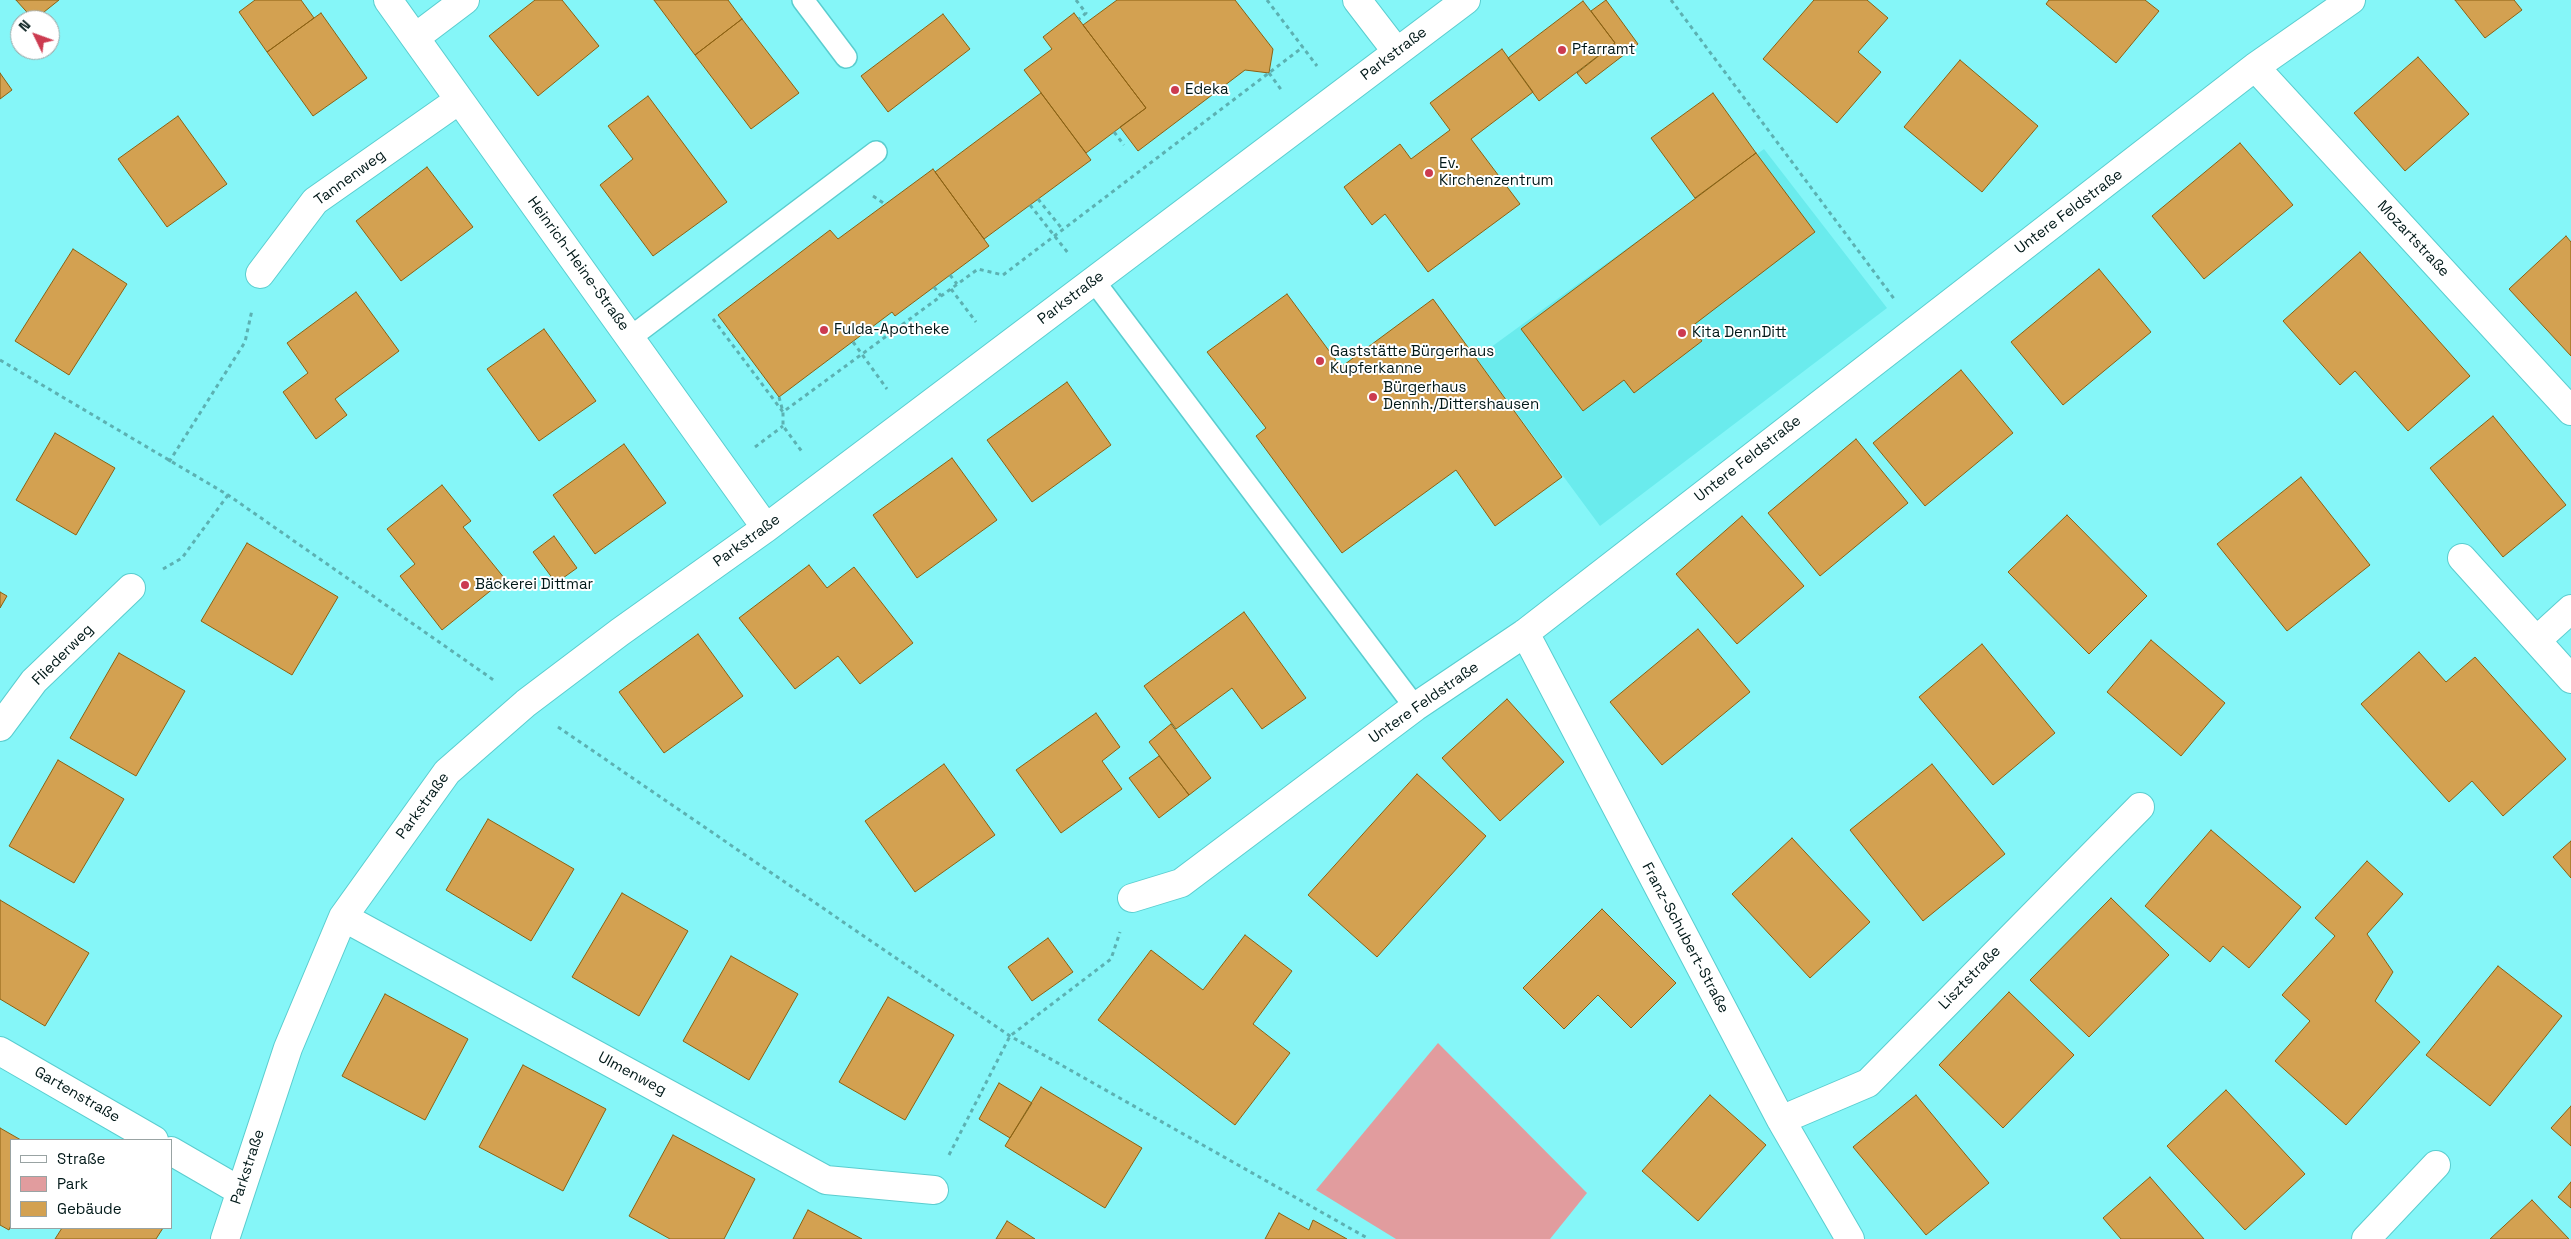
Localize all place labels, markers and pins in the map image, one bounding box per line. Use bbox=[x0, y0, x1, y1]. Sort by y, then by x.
place label: Pfarramt bbox=[1572, 41, 1635, 59]
marker: Pfarramt bbox=[1556, 44, 1568, 56]
place label: Edeka bbox=[1185, 81, 1229, 99]
marker: Edeka bbox=[1169, 84, 1181, 96]
place label: Ev. Kirchenzentrum bbox=[1439, 155, 1553, 190]
marker: Ev. Kirchenzentrum bbox=[1423, 167, 1435, 179]
place label: Fulda-Apotheke bbox=[834, 321, 949, 339]
marker: Fulda-Apotheke bbox=[818, 324, 830, 336]
place label: Kita DennDitt bbox=[1692, 324, 1787, 342]
marker: Kita DennDitt bbox=[1676, 327, 1688, 339]
place label: Gaststätte Bürgerhaus Kupferkanne bbox=[1330, 343, 1494, 378]
marker: Gaststätte Bürgerhaus Kupferkanne bbox=[1314, 355, 1326, 367]
place label: Bürgerhaus Dennh./Dittershausen bbox=[1383, 379, 1539, 414]
marker: Bürgerhaus Dennh./Dittershausen bbox=[1367, 391, 1379, 403]
place label: Bäckerei Dittmar bbox=[475, 576, 593, 594]
marker: Bäckerei Dittmar bbox=[459, 579, 471, 591]

